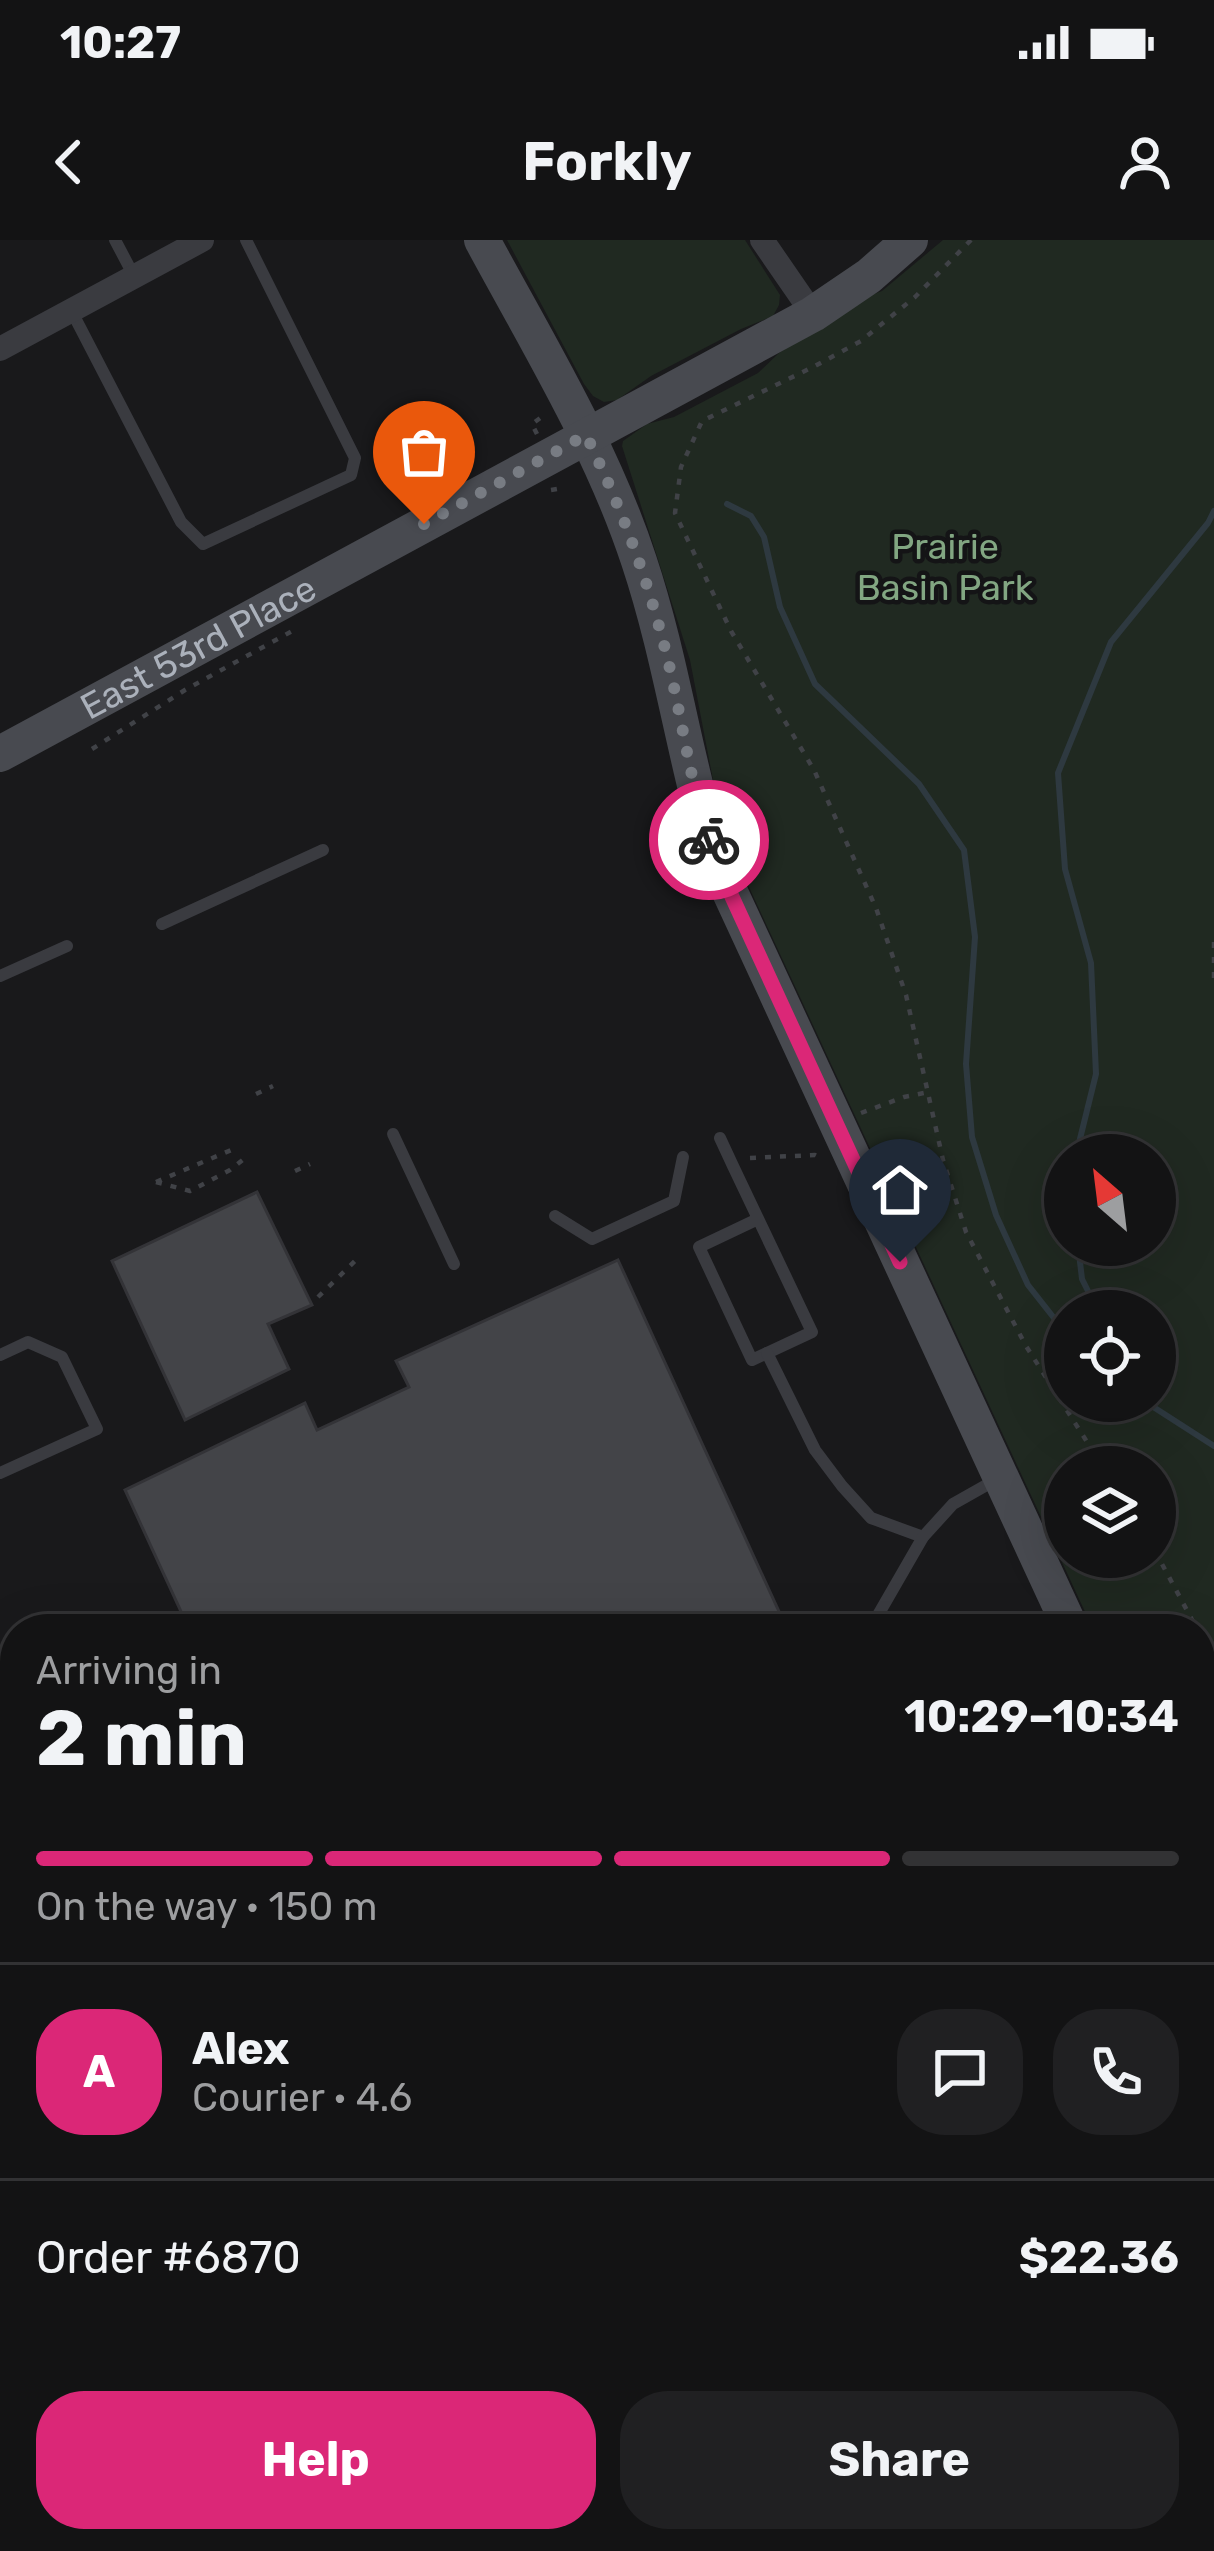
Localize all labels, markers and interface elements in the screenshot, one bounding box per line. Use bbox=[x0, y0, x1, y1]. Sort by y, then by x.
text: 10:27 bbox=[60, 16, 181, 69]
icon: back bbox=[36, 129, 102, 195]
icon: person bbox=[1112, 129, 1178, 195]
text: Forkly bbox=[522, 130, 692, 194]
pin bbox=[373, 401, 475, 524]
icon: bag bbox=[391, 419, 457, 485]
park label: Prairie Basin Park bbox=[857, 525, 1034, 609]
street label: East 53rd Place bbox=[73, 566, 323, 728]
courier bbox=[649, 780, 769, 900]
icon: bike bbox=[676, 807, 742, 873]
north arrow bbox=[1044, 1134, 1176, 1266]
map controls bbox=[1044, 1134, 1176, 1578]
pin bbox=[849, 1139, 951, 1262]
icon: home bbox=[867, 1157, 933, 1223]
button: locate bbox=[1044, 1290, 1176, 1422]
button: layers bbox=[1044, 1446, 1176, 1578]
text: Arriving in bbox=[36, 1648, 222, 1694]
text: 10:29–10:34 bbox=[904, 1690, 1179, 1743]
text: 2 min bbox=[36, 1692, 247, 1785]
text: On the way · 150 m bbox=[36, 1884, 377, 1930]
button: chat bbox=[897, 2009, 1023, 2135]
button: phone bbox=[1053, 2009, 1179, 2135]
text: Alex bbox=[192, 2022, 290, 2075]
text: A bbox=[83, 2045, 115, 2098]
text: Courier · 4.6 bbox=[192, 2075, 412, 2121]
text: Order #6870 bbox=[36, 2231, 301, 2284]
text: $22.36 bbox=[1019, 2231, 1179, 2284]
button: Help bbox=[36, 2391, 596, 2529]
button: Share bbox=[620, 2391, 1179, 2529]

